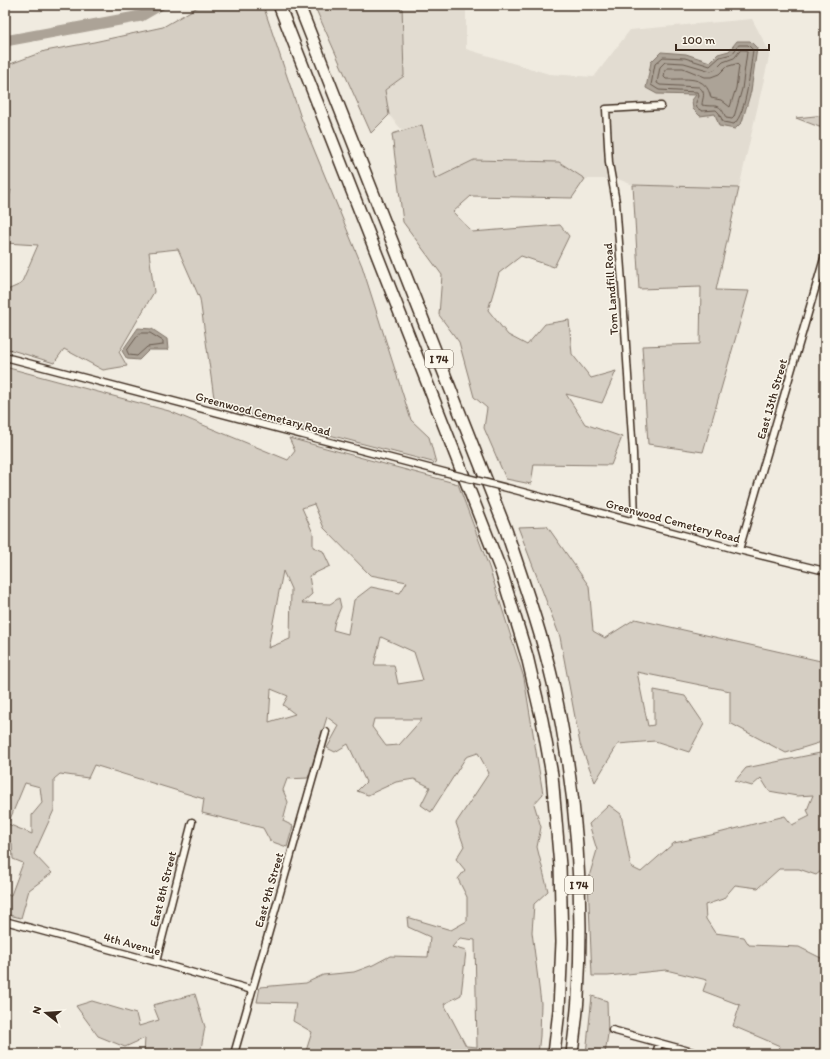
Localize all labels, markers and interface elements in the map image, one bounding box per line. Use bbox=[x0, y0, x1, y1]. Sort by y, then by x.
scale bar bbox=[676, 26, 769, 52]
text: 100 m bbox=[682, 33, 715, 47]
street label: Tom Landfill Road bbox=[601, 242, 621, 335]
road number: I 74 bbox=[425, 350, 453, 368]
street label: East 13th Street bbox=[754, 357, 790, 441]
street label: Greenwood Cemetary Road bbox=[194, 389, 333, 439]
street label: Greenwood Cemetery Road bbox=[604, 496, 742, 546]
street label: East 8th Street bbox=[147, 849, 179, 928]
street label: East 9th Street bbox=[252, 850, 287, 929]
road number: I 74 bbox=[565, 876, 593, 894]
street label: 4th Avenue bbox=[102, 930, 162, 958]
north arrow bbox=[26, 993, 66, 1033]
text: N bbox=[30, 1005, 44, 1016]

